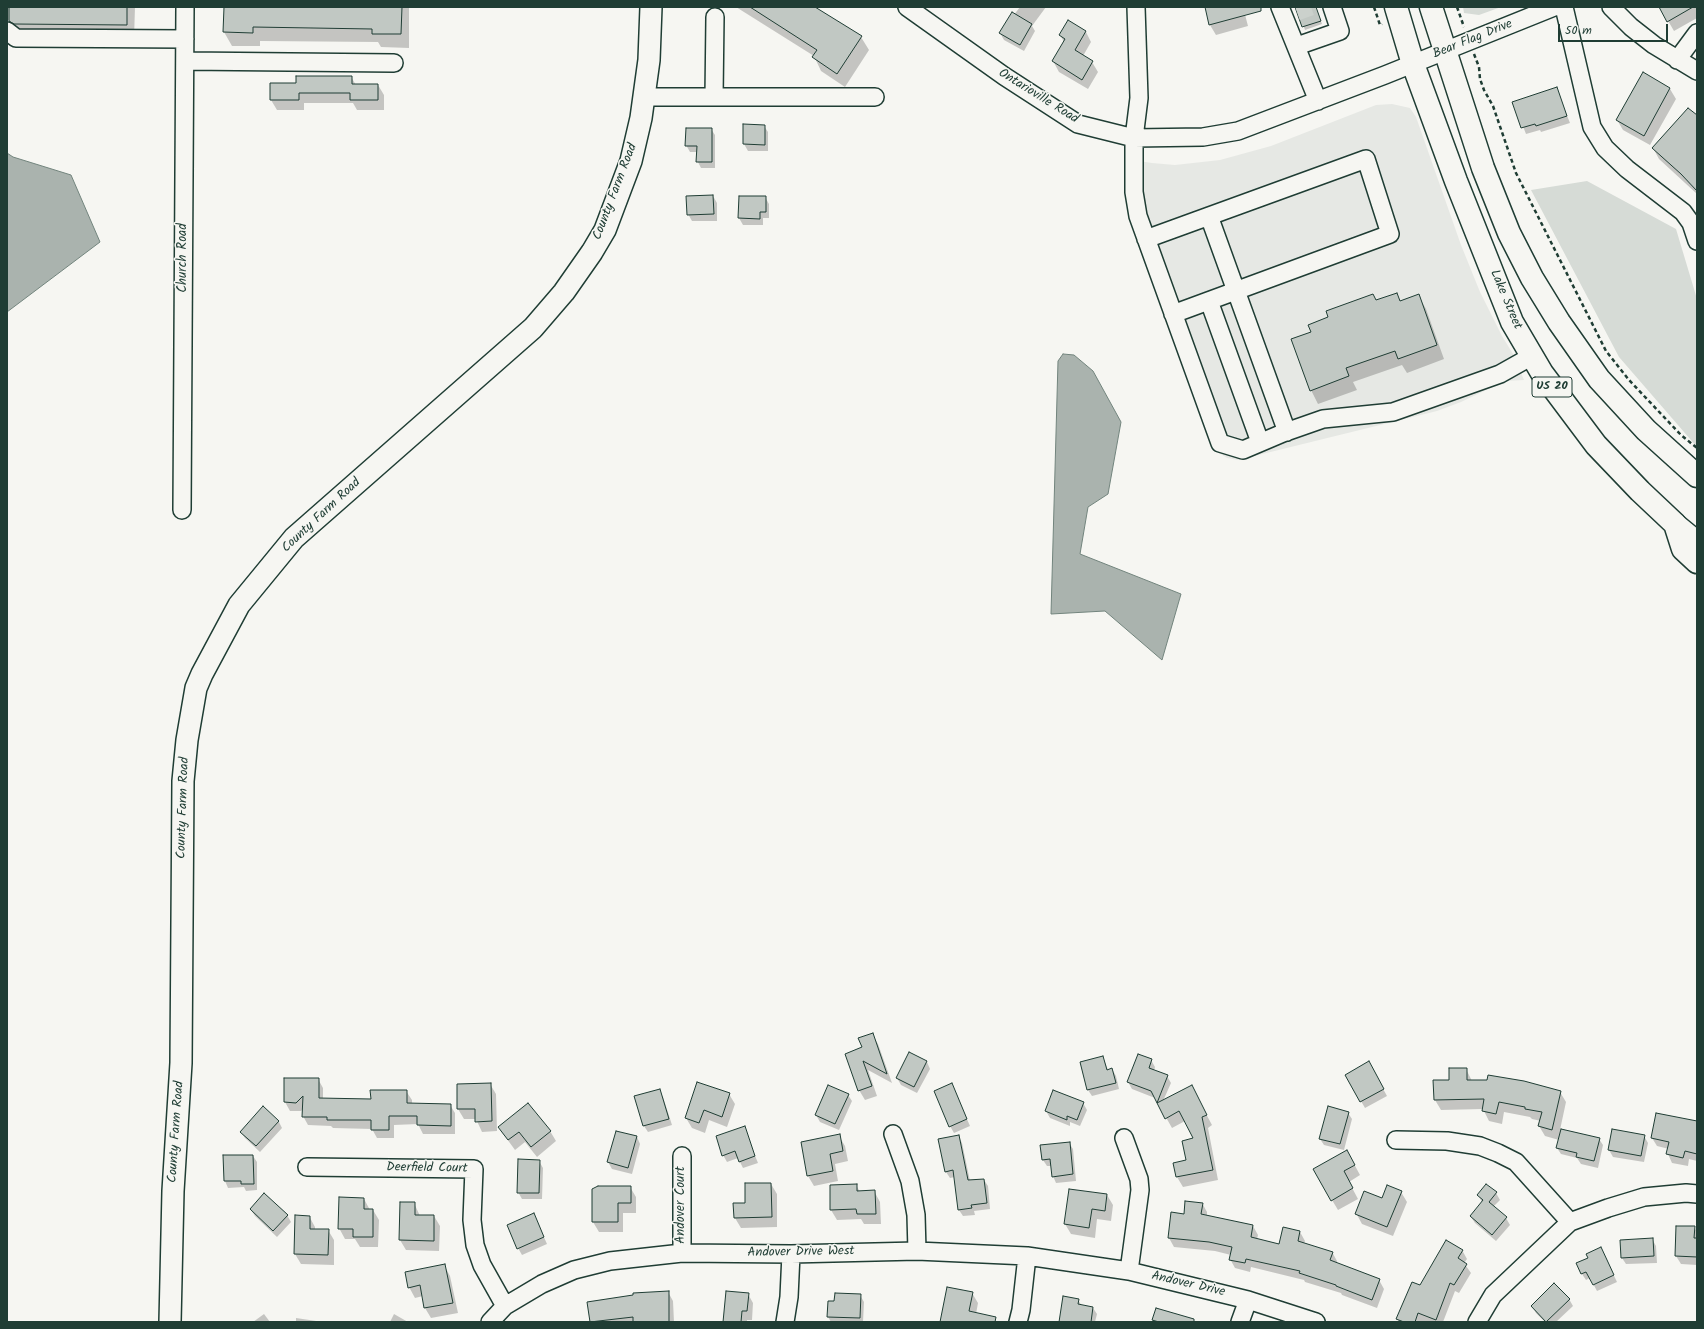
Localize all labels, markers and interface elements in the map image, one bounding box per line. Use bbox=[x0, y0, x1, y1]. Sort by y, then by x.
scale bar bbox=[1560, 16, 1670, 42]
street label: Bear Flag Drive bbox=[1431, 17, 1515, 63]
text: 50 m bbox=[1565, 21, 1592, 40]
street label: Ontarioville Road bbox=[995, 66, 1081, 128]
street label: County Farm Road bbox=[590, 142, 642, 242]
street label: Church Road bbox=[176, 223, 192, 293]
street label: Lake Street bbox=[1485, 268, 1525, 332]
road number: US 20 bbox=[1532, 377, 1572, 397]
street label: County Farm Road bbox=[279, 476, 365, 556]
street label: County Farm Road bbox=[174, 757, 194, 859]
street label: County Farm Road bbox=[166, 1081, 188, 1183]
street label: Deerfield Court bbox=[386, 1160, 468, 1178]
street label: Andover Court bbox=[674, 1166, 690, 1244]
street label: Andover Drive West bbox=[747, 1244, 855, 1262]
street label: Andover Drive bbox=[1150, 1269, 1226, 1301]

